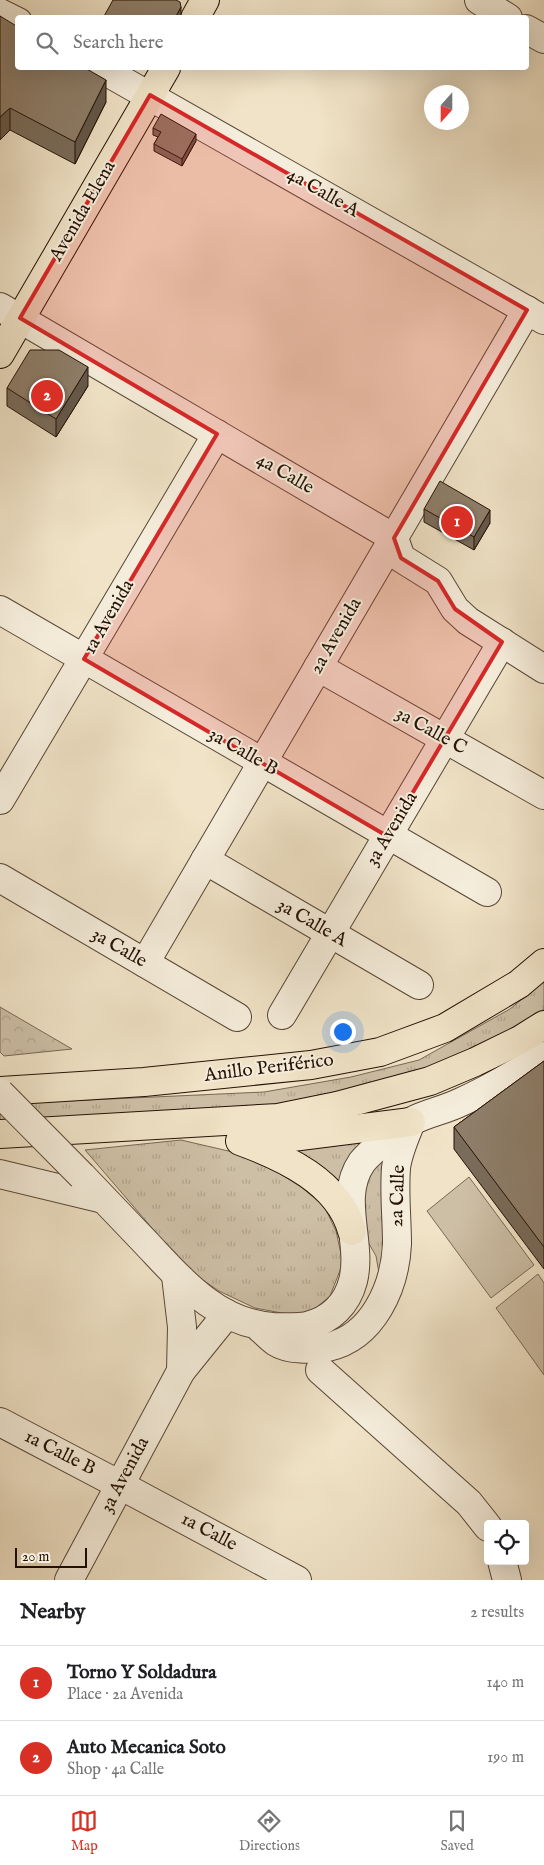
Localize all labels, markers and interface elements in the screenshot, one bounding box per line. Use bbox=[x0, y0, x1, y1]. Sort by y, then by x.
search box bbox=[15, 15, 529, 70]
icon: search bbox=[33, 29, 61, 57]
text: Search here bbox=[73, 31, 164, 55]
north arrow bbox=[424, 85, 469, 130]
street label: Avenida Elena bbox=[44, 156, 122, 267]
street label: 4a Calle A bbox=[283, 163, 364, 224]
pin: 2 bbox=[31, 377, 63, 415]
street label: 4a Calle bbox=[252, 448, 318, 500]
pin: 1 bbox=[441, 503, 473, 541]
street label: 1a Avenida bbox=[78, 575, 140, 659]
street label: 2a Avenida bbox=[305, 593, 368, 678]
street label: 3a Calle C bbox=[391, 702, 471, 760]
street label: 3a Calle B bbox=[204, 722, 282, 782]
street label: 3a Avenida bbox=[360, 787, 424, 871]
street label: 3a Calle A bbox=[273, 893, 352, 953]
street label: 3a Calle bbox=[87, 923, 151, 974]
your location bbox=[330, 1019, 356, 1045]
street label: Anillo Periférico bbox=[202, 1048, 335, 1088]
street label: 2a Calle bbox=[385, 1164, 411, 1227]
street label: 1a Calle B bbox=[20, 1425, 100, 1481]
street label: 3a Avenida bbox=[95, 1432, 155, 1517]
street label: 1a Calle bbox=[177, 1507, 241, 1557]
map controls bbox=[484, 1520, 529, 1565]
button: locate bbox=[484, 1520, 529, 1565]
scale bar bbox=[15, 1545, 88, 1568]
text: 20 m bbox=[22, 1548, 49, 1566]
text: Nearby bbox=[20, 1599, 85, 1626]
text: 2 results bbox=[470, 1603, 524, 1623]
text: Torno Y Soldadura bbox=[67, 1661, 216, 1685]
text: 1 bbox=[33, 1673, 39, 1693]
text: 140 m bbox=[486, 1673, 524, 1693]
text: Place · 2a Avenida bbox=[67, 1685, 183, 1705]
text: Auto Mecanica Soto bbox=[67, 1736, 226, 1760]
text: 2 bbox=[32, 1748, 40, 1768]
text: 190 m bbox=[487, 1748, 524, 1768]
text: Shop · 4a Calle bbox=[67, 1760, 164, 1780]
tab: Map bbox=[70, 1807, 98, 1855]
tab: Directions bbox=[239, 1807, 300, 1855]
tab: Saved bbox=[441, 1807, 474, 1855]

